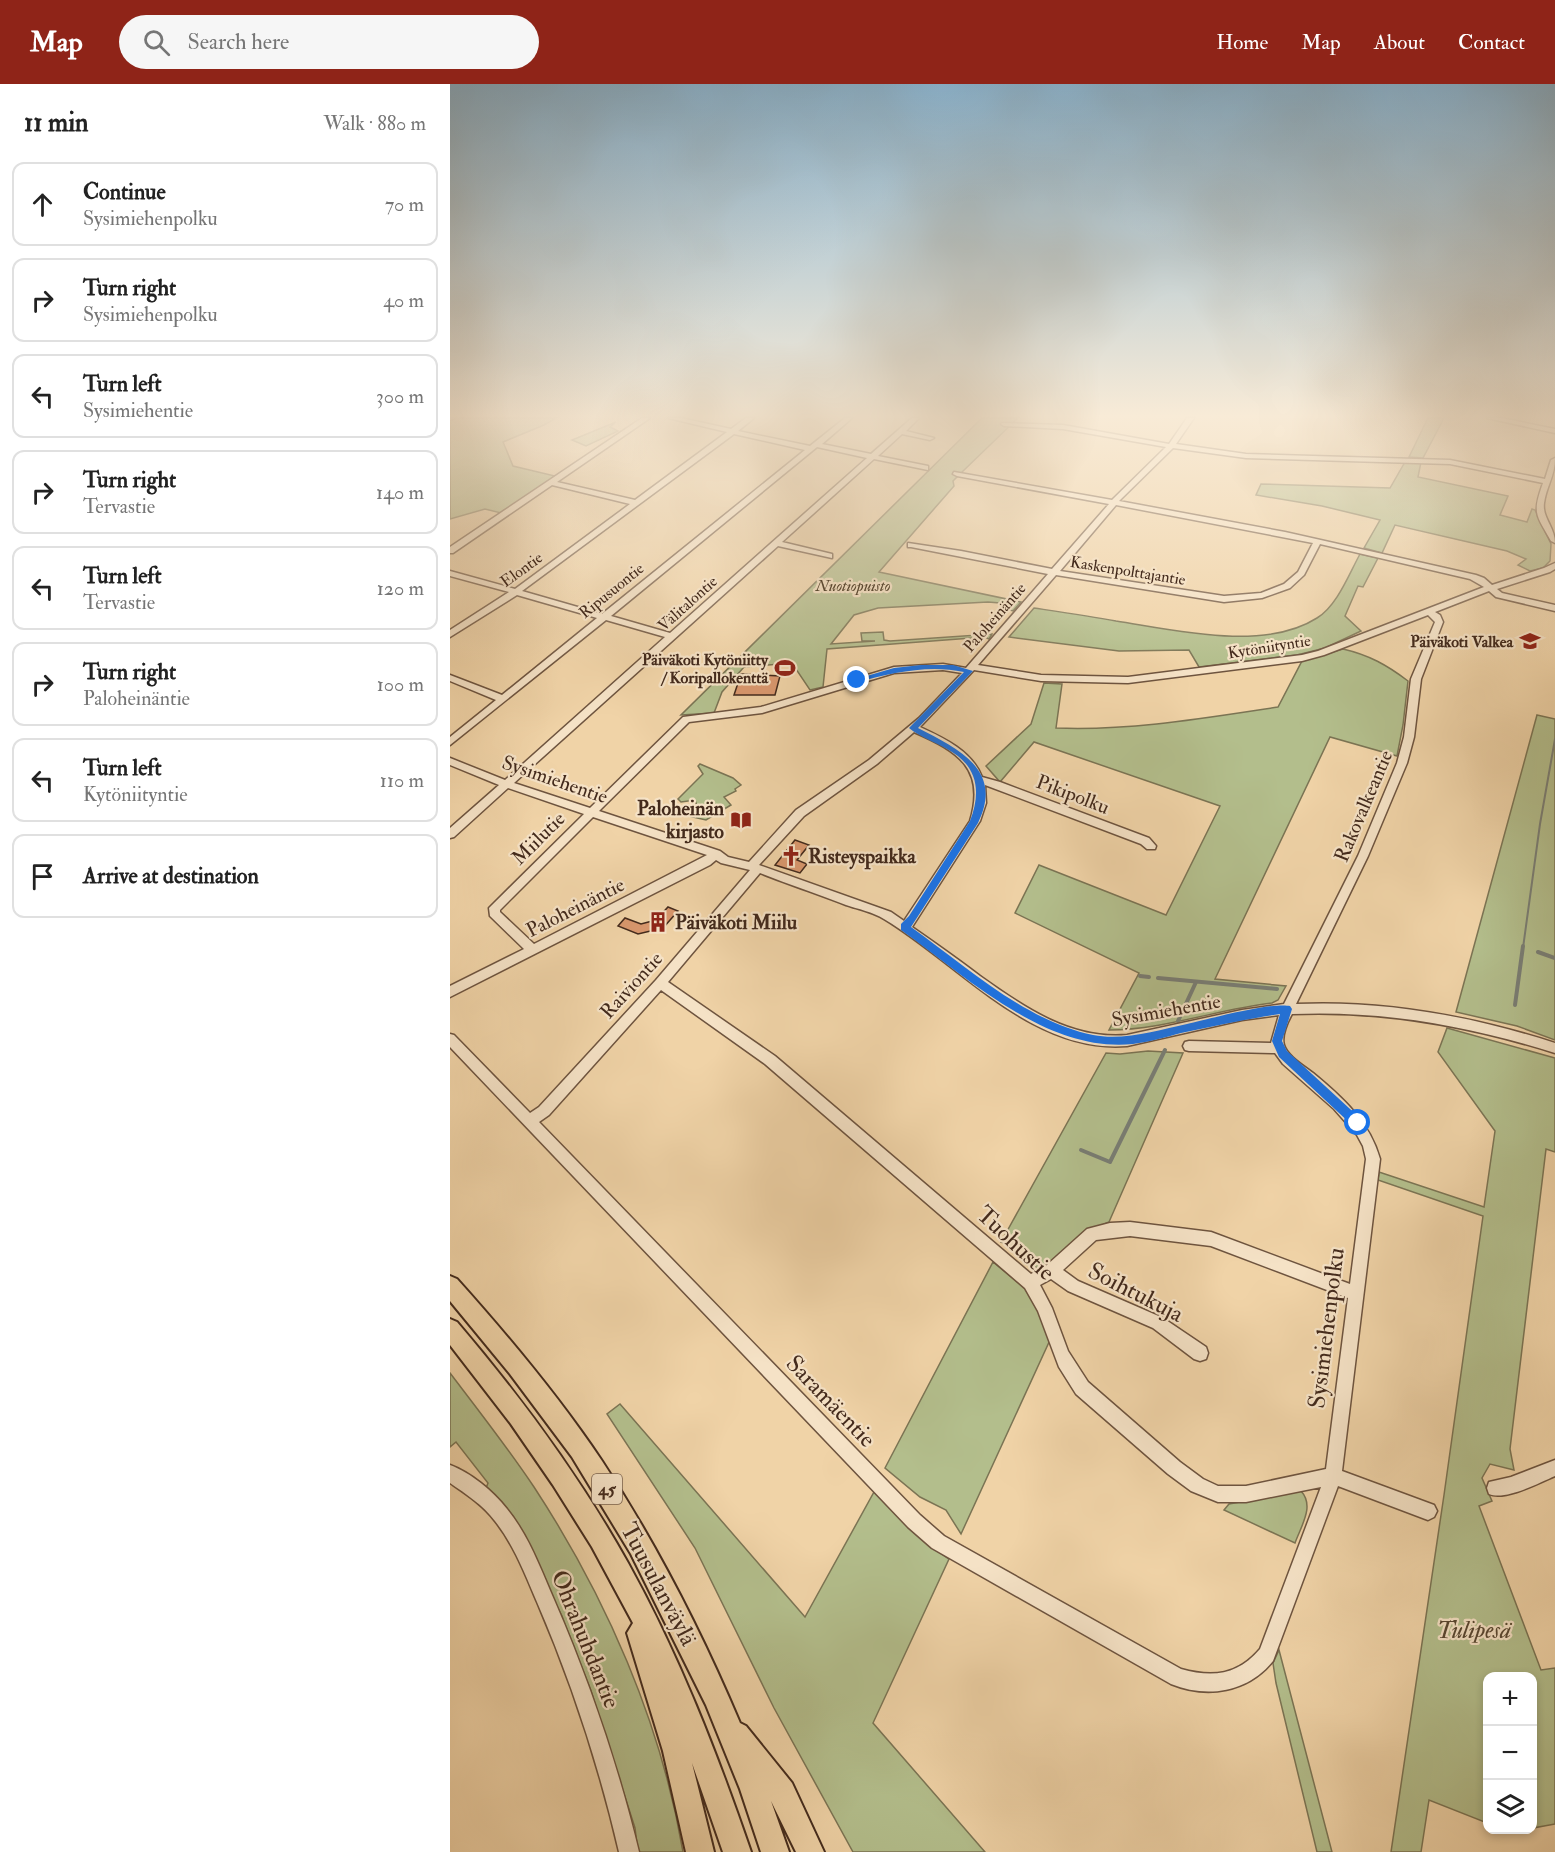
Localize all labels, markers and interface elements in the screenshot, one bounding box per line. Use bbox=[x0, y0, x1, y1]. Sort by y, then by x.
search box bbox=[119, 15, 539, 69]
text: Map bbox=[30, 25, 83, 60]
icon: search bbox=[140, 26, 173, 59]
text: Search here bbox=[188, 28, 289, 56]
text: Home bbox=[1216, 29, 1268, 56]
text: Map bbox=[1301, 29, 1341, 56]
text: About bbox=[1374, 29, 1425, 56]
text: Contact bbox=[1458, 29, 1525, 56]
text: 11 min bbox=[24, 107, 89, 139]
text: Walk · 880 m bbox=[323, 111, 426, 136]
text: Continue bbox=[83, 178, 166, 206]
icon: ahead bbox=[26, 188, 59, 221]
text: 70 m bbox=[385, 192, 424, 217]
text: Sysimiehenpolku bbox=[83, 206, 218, 231]
text: Turn right bbox=[83, 274, 176, 302]
icon: right bbox=[26, 284, 59, 317]
text: 40 m bbox=[383, 288, 424, 313]
text: Sysimiehenpolku bbox=[83, 302, 218, 327]
text: Turn left bbox=[83, 370, 162, 398]
icon: left bbox=[26, 380, 59, 413]
text: 300 m bbox=[376, 384, 424, 409]
text: Sysimiehentie bbox=[83, 398, 193, 423]
text: Turn right bbox=[83, 466, 176, 494]
icon: right bbox=[26, 476, 59, 509]
text: 140 m bbox=[376, 480, 424, 505]
text: Tervastie bbox=[83, 494, 155, 519]
street label: Elontie bbox=[497, 548, 547, 592]
street label: Kaskenpolttajantie bbox=[1068, 552, 1187, 591]
street label: Ripusuontie bbox=[575, 558, 649, 624]
text: Turn left bbox=[83, 562, 162, 590]
icon: left bbox=[26, 572, 59, 605]
street label: Välitalontie bbox=[654, 572, 722, 636]
text: 120 m bbox=[377, 576, 424, 601]
park label: Nuotiopuisto bbox=[815, 576, 891, 596]
street label: Paloheinäntie bbox=[959, 579, 1031, 657]
text: Tervastie bbox=[83, 590, 155, 615]
school or university icon: Päiväkoti Valkea bbox=[1518, 629, 1542, 653]
street label: Kytöniityntie bbox=[1226, 631, 1312, 663]
place label: Päiväkoti Valkea bbox=[1410, 632, 1513, 652]
place label: Päiväkoti Kytöniitty / Koripallokenttä bbox=[642, 650, 769, 689]
sports icon: Päiväkoti Kytöniitty / Koripallokenttä bbox=[773, 656, 797, 680]
text: Turn right bbox=[83, 658, 176, 686]
route end bbox=[843, 666, 869, 692]
icon: right bbox=[26, 668, 59, 701]
text: 100 m bbox=[377, 672, 424, 697]
text: Paloheinäntie bbox=[83, 686, 190, 711]
street label: Rakovalkeantie bbox=[1329, 746, 1398, 866]
street label: Sysimiehentie bbox=[499, 750, 611, 809]
text: Turn left bbox=[83, 754, 162, 782]
icon: left bbox=[26, 764, 59, 797]
text: 110 m bbox=[380, 768, 424, 793]
street label: Pikipolku bbox=[1032, 769, 1113, 821]
text: Kytöniityntie bbox=[83, 782, 188, 807]
place label: Paloheinän kirjasto bbox=[637, 796, 725, 844]
street label: Miilutie bbox=[506, 806, 570, 870]
library icon: Paloheinän kirjasto bbox=[729, 808, 753, 832]
church icon: Risteyspaikka bbox=[779, 844, 803, 868]
place label: Risteyspaikka bbox=[808, 844, 917, 870]
icon: arrive bbox=[26, 860, 59, 893]
text: Arrive at destination bbox=[83, 862, 259, 890]
street label: Paloheinäntie bbox=[522, 872, 629, 943]
building icon: Päiväkoti Miilu bbox=[646, 910, 670, 934]
place label: Päiväkoti Miilu bbox=[675, 910, 798, 935]
street label: Raiviontie bbox=[595, 947, 668, 1024]
street label: Sysimiehentie bbox=[1110, 989, 1223, 1032]
route start bbox=[1344, 1109, 1370, 1135]
street label: Tuohustie bbox=[970, 1199, 1061, 1288]
street label: Sysimiehenpolku bbox=[1301, 1246, 1352, 1410]
street label: Soihtukuja bbox=[1083, 1255, 1190, 1330]
street label: Saramäentie bbox=[779, 1349, 882, 1454]
road number: 45 bbox=[592, 1474, 622, 1504]
street label: Tuusulanväylä bbox=[613, 1517, 705, 1652]
street label: Ohrahuhdantie bbox=[544, 1566, 627, 1713]
park label: Tulipesä bbox=[1437, 1615, 1513, 1646]
map controls bbox=[1483, 1672, 1537, 1834]
button: + bbox=[1483, 1672, 1537, 1726]
button: − bbox=[1483, 1726, 1537, 1780]
button: layers bbox=[1483, 1780, 1537, 1834]

